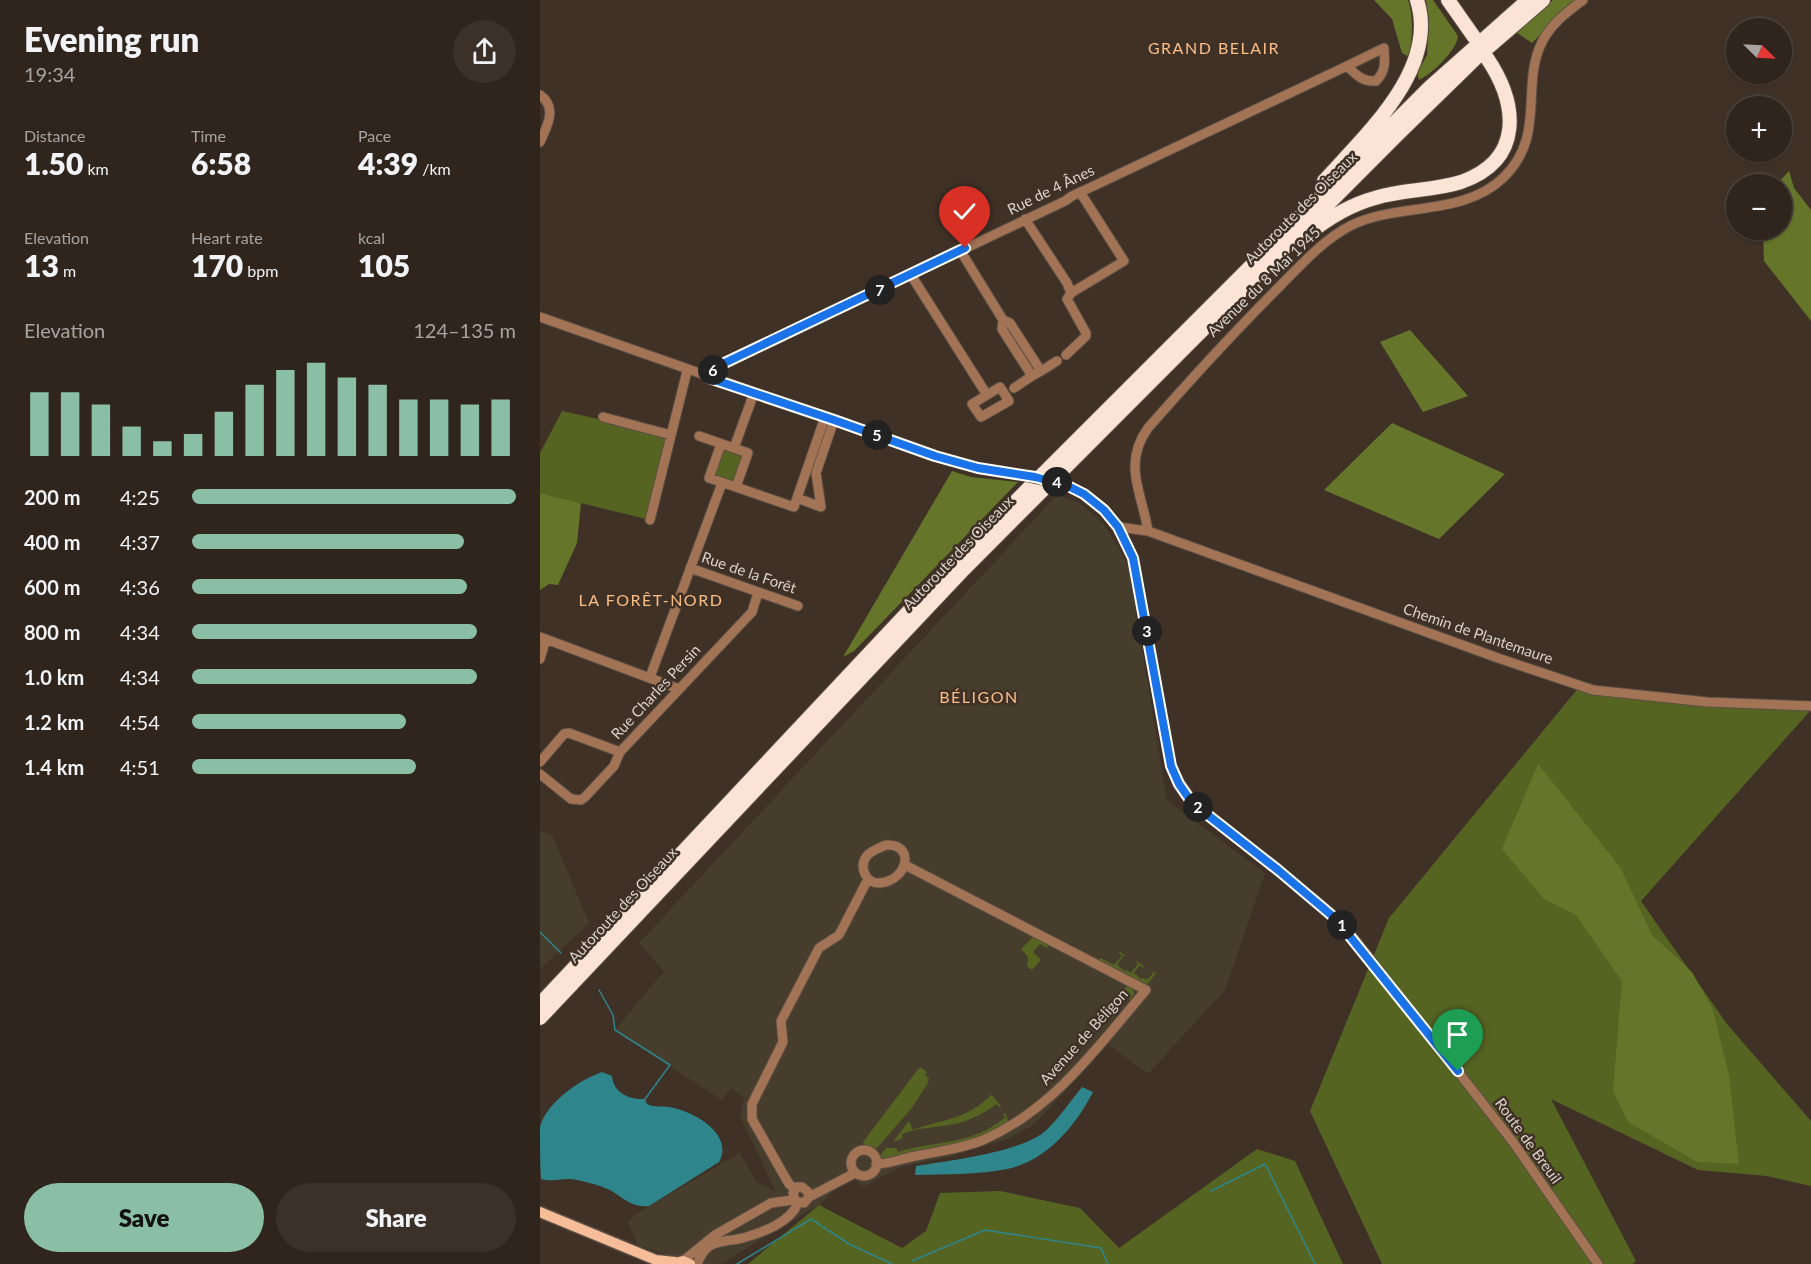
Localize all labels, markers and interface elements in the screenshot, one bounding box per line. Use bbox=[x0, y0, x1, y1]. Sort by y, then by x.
north arrow bbox=[1726, 18, 1792, 84]
map controls bbox=[1726, 18, 1792, 240]
text: Evening run bbox=[24, 19, 199, 59]
button: share bbox=[453, 20, 516, 83]
district label: GRAND BELAIR bbox=[1148, 38, 1280, 57]
text: 19:34 bbox=[24, 62, 75, 86]
button: + bbox=[1726, 96, 1792, 162]
text: Distance bbox=[24, 126, 85, 145]
text: Time bbox=[191, 126, 226, 145]
text: Pace bbox=[358, 126, 391, 145]
text: 1.50 bbox=[24, 145, 83, 181]
text: 6:58 bbox=[191, 145, 251, 181]
text: 4:39 bbox=[358, 145, 418, 181]
street label: Autoroute des Oiseaux bbox=[1240, 147, 1360, 267]
text: km bbox=[83, 159, 109, 178]
text: /km bbox=[418, 159, 451, 178]
street label: Rue de 4 Ânes bbox=[1004, 160, 1097, 218]
button: − bbox=[1726, 174, 1792, 240]
pin bbox=[939, 186, 990, 248]
icon: check bbox=[948, 195, 981, 228]
street label: Avenue du 8 Mai 1945 bbox=[1203, 223, 1324, 340]
text: Elevation bbox=[24, 228, 89, 247]
text: Heart rate bbox=[191, 228, 263, 247]
text: kcal bbox=[358, 228, 385, 247]
text: 13 bbox=[24, 247, 59, 283]
text: 170 bbox=[191, 247, 243, 283]
text: 105 bbox=[358, 247, 410, 283]
text: m bbox=[59, 261, 76, 280]
text: bpm bbox=[243, 261, 278, 280]
pin: 7 bbox=[865, 275, 895, 305]
text: 7 bbox=[875, 280, 885, 299]
text: Elevation bbox=[24, 318, 105, 342]
text: 124–135 m bbox=[413, 318, 516, 342]
pin: 6 bbox=[698, 355, 728, 385]
text: 6 bbox=[708, 360, 718, 379]
pin: 5 bbox=[862, 420, 892, 450]
text: 5 bbox=[872, 425, 882, 444]
pin: 4 bbox=[1042, 467, 1072, 497]
text: 4 bbox=[1052, 472, 1062, 491]
text: 200 m bbox=[24, 485, 80, 509]
text: 4:25 bbox=[120, 485, 160, 509]
street label: Autoroute des Oiseaux bbox=[898, 491, 1017, 613]
text: 400 m bbox=[24, 530, 80, 554]
text: 4:37 bbox=[120, 530, 160, 554]
street label: Rue de la Forêt bbox=[700, 547, 800, 597]
text: 600 m bbox=[24, 575, 80, 599]
text: 4:36 bbox=[120, 575, 160, 599]
district label: LA FORÊT-NORD bbox=[579, 590, 723, 609]
street label: Chemin de Plantemaure bbox=[1401, 599, 1556, 667]
pin: 3 bbox=[1132, 616, 1162, 646]
text: 800 m bbox=[24, 620, 80, 644]
text: 4:34 bbox=[120, 620, 160, 644]
text: 3 bbox=[1142, 621, 1152, 640]
street label: Rue Charles Persin bbox=[607, 640, 704, 742]
text: 1.0 km bbox=[24, 665, 84, 689]
text: 4:34 bbox=[120, 665, 160, 689]
district label: BÉLIGON bbox=[939, 687, 1019, 706]
text: 1.2 km bbox=[24, 710, 84, 734]
text: 4:54 bbox=[120, 710, 160, 734]
text: 1.4 km bbox=[24, 755, 84, 779]
text: 4:51 bbox=[120, 755, 160, 779]
pin: 2 bbox=[1183, 792, 1213, 822]
text: 2 bbox=[1193, 797, 1203, 816]
street label: Autoroute des Oiseaux bbox=[564, 843, 681, 966]
pin: 1 bbox=[1327, 910, 1357, 940]
text: 1 bbox=[1337, 915, 1347, 934]
street label: Avenue de Béligon bbox=[1035, 985, 1131, 1088]
pin bbox=[1432, 1009, 1483, 1071]
icon: arrive bbox=[1441, 1018, 1474, 1051]
street label: Route de Breuil bbox=[1492, 1094, 1566, 1187]
button: Save bbox=[24, 1183, 264, 1252]
button: Share bbox=[276, 1183, 516, 1252]

